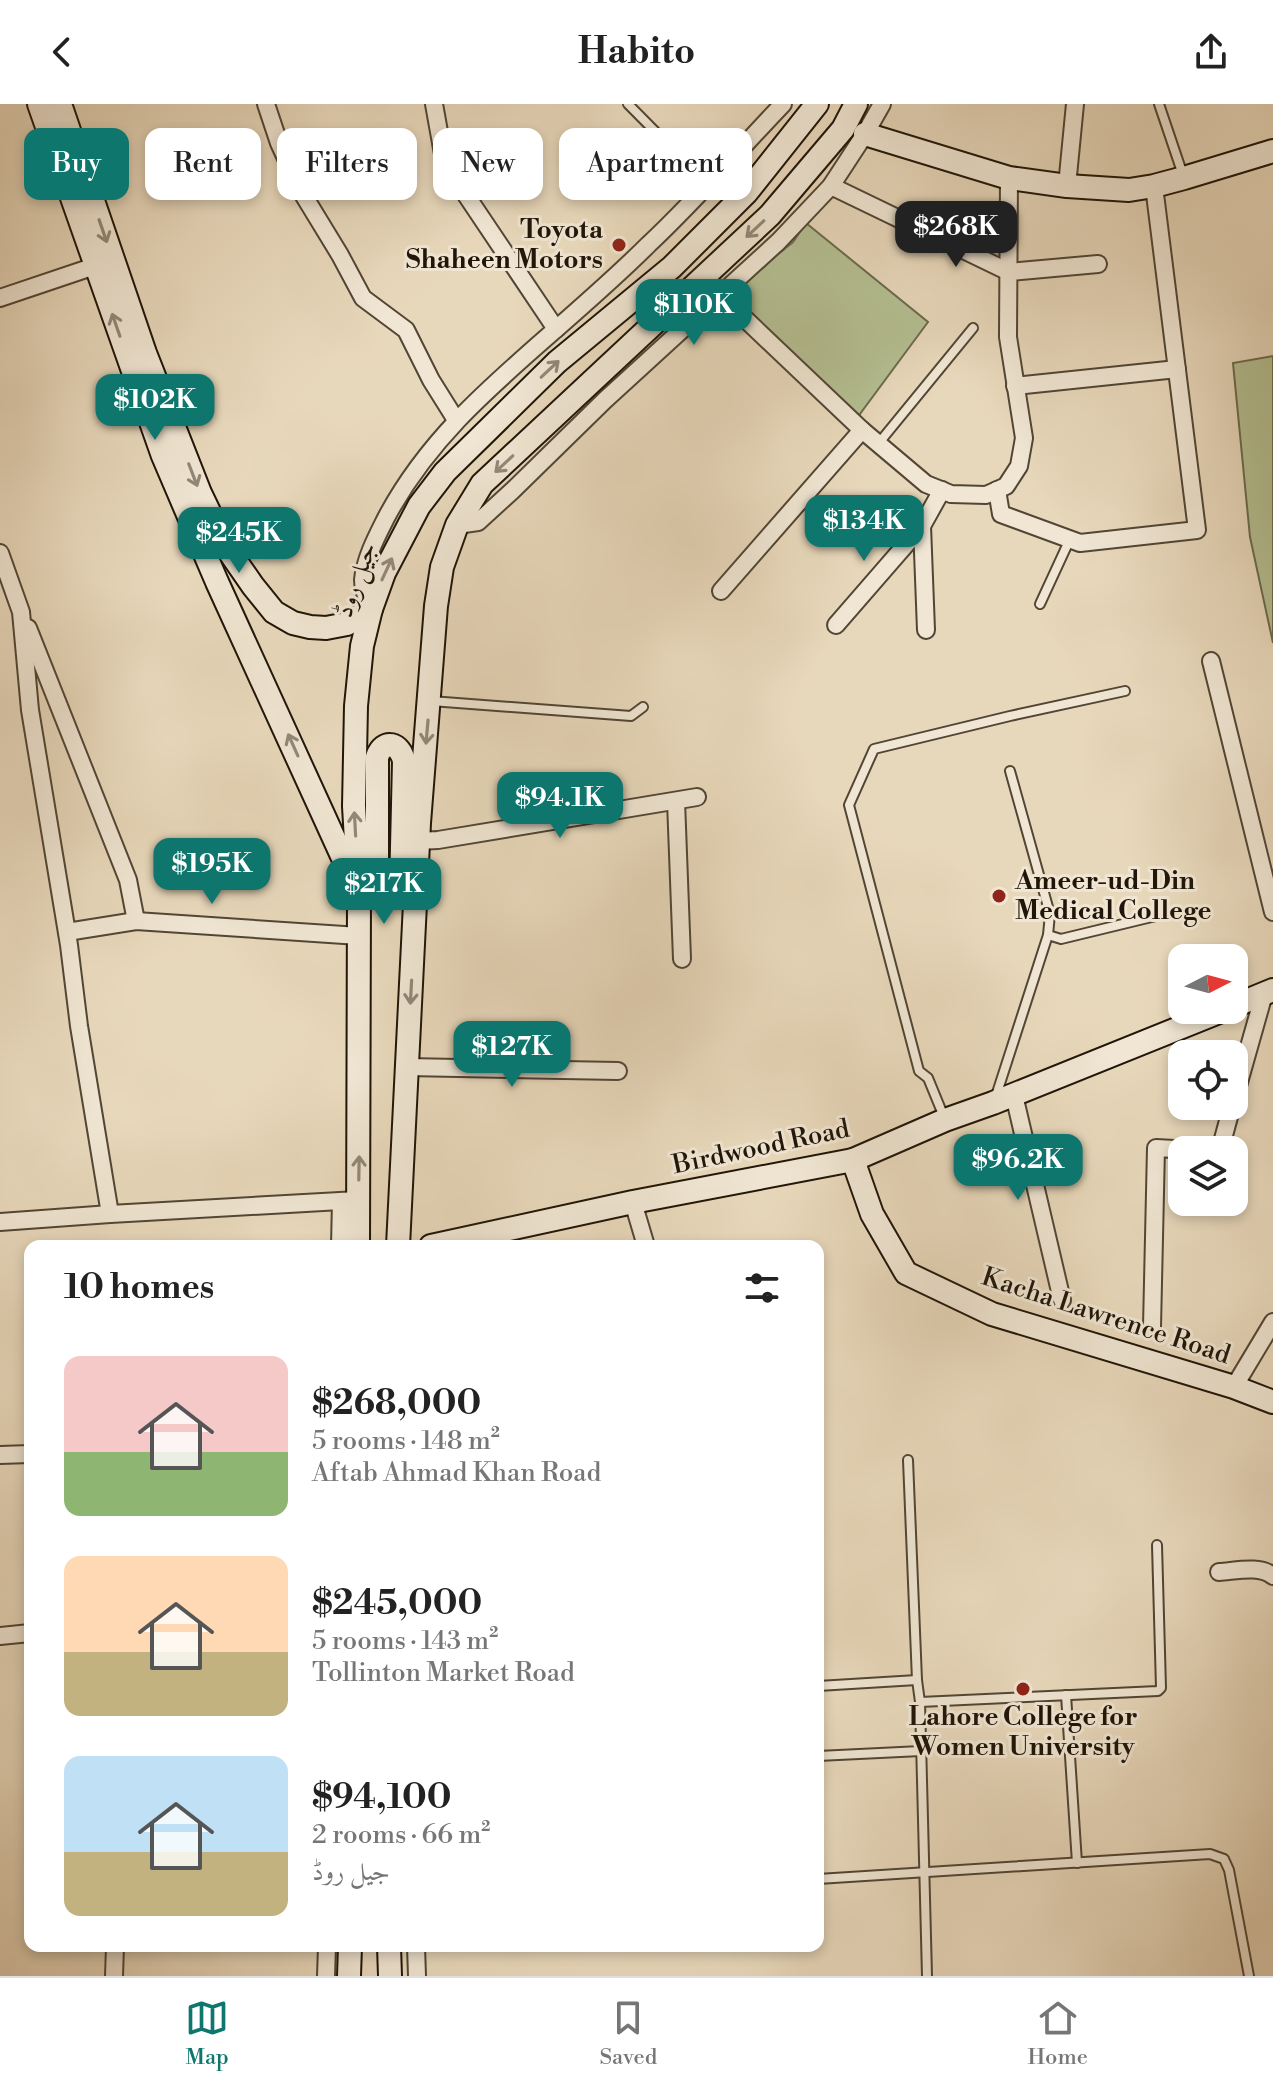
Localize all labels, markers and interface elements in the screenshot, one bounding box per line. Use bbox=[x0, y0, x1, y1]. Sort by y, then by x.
icon: back bbox=[40, 30, 84, 74]
text: Habito bbox=[578, 30, 695, 75]
icon: share bbox=[1189, 30, 1233, 74]
chip: Buy bbox=[24, 128, 129, 200]
chip: Rent bbox=[145, 128, 261, 200]
chip: Filters bbox=[277, 128, 417, 200]
chip: New bbox=[433, 128, 543, 200]
chip: Apartment bbox=[559, 128, 752, 200]
pin: $268K bbox=[900, 201, 1012, 269]
text: $268K bbox=[913, 211, 999, 243]
place label: Toyota Shaheen Motors bbox=[406, 214, 604, 276]
one-way arrow bbox=[96, 218, 111, 243]
one-way arrow bbox=[745, 220, 765, 239]
marker: Toyota Shaheen Motors bbox=[610, 236, 628, 254]
pin: $110K bbox=[638, 279, 750, 347]
text: $110K bbox=[654, 289, 734, 321]
one-way arrow bbox=[108, 313, 123, 338]
one-way arrow bbox=[539, 360, 559, 379]
pin: $102K bbox=[99, 374, 211, 442]
text: $102K bbox=[113, 384, 197, 416]
one-way arrow bbox=[494, 455, 514, 473]
one-way arrow bbox=[187, 462, 201, 487]
pin: $134K bbox=[808, 495, 920, 563]
text: $134K bbox=[823, 505, 905, 537]
pin: $245K bbox=[183, 507, 295, 575]
text: $245K bbox=[196, 517, 282, 549]
street label: جیل روڈ bbox=[328, 538, 385, 622]
one-way arrow bbox=[380, 557, 395, 581]
one-way arrow bbox=[419, 718, 434, 745]
one-way arrow bbox=[284, 734, 299, 758]
pin: $94.1K bbox=[495, 772, 625, 840]
text: $94.1K bbox=[515, 782, 605, 814]
one-way arrow bbox=[348, 811, 363, 838]
pin: $195K bbox=[156, 838, 268, 906]
text: $195K bbox=[171, 848, 253, 880]
pin: $217K bbox=[328, 858, 440, 926]
place label: Ameer-ud-Din Medical College bbox=[1014, 865, 1212, 927]
text: $217K bbox=[344, 868, 424, 900]
marker: Ameer-ud-Din Medical College bbox=[990, 887, 1008, 905]
north arrow bbox=[1168, 944, 1248, 1024]
map controls bbox=[1168, 944, 1248, 1216]
one-way arrow bbox=[403, 978, 418, 1005]
pin: $127K bbox=[456, 1021, 568, 1089]
text: $127K bbox=[472, 1031, 552, 1063]
button: locate bbox=[1168, 1040, 1248, 1120]
street label: Birdwood Road bbox=[669, 1113, 853, 1182]
pin: $96.2K bbox=[953, 1134, 1083, 1202]
button: layers bbox=[1168, 1136, 1248, 1216]
text: $96.2K bbox=[972, 1144, 1064, 1176]
one-way arrow bbox=[351, 1155, 366, 1182]
street label: Kacha Lawrence Road bbox=[978, 1261, 1235, 1371]
icon: filters bbox=[740, 1266, 784, 1310]
text: 10 homes bbox=[64, 1267, 214, 1309]
text: $268,000 bbox=[312, 1383, 481, 1425]
icon: home bbox=[128, 1388, 224, 1484]
text: 5 rooms · 148 m² bbox=[312, 1425, 500, 1457]
text: Aftab Ahmad Khan Road bbox=[312, 1457, 601, 1489]
text: $245,000 bbox=[312, 1583, 482, 1625]
icon: home bbox=[128, 1588, 224, 1684]
text: 5 rooms · 143 m² bbox=[312, 1625, 498, 1657]
text: Tollinton Market Road bbox=[312, 1657, 575, 1689]
marker: Lahore College for Women University bbox=[1014, 1680, 1032, 1698]
place label: Lahore College for Women University bbox=[908, 1701, 1138, 1763]
text: $94,100 bbox=[312, 1777, 452, 1819]
icon: home bbox=[128, 1788, 224, 1884]
text: 2 rooms · 66 m² bbox=[312, 1819, 490, 1851]
text: جیل روڈ bbox=[312, 1856, 390, 1888]
tab: Map bbox=[185, 1996, 229, 2071]
tab: Saved bbox=[599, 1996, 657, 2071]
tab: Home bbox=[1027, 1996, 1088, 2071]

